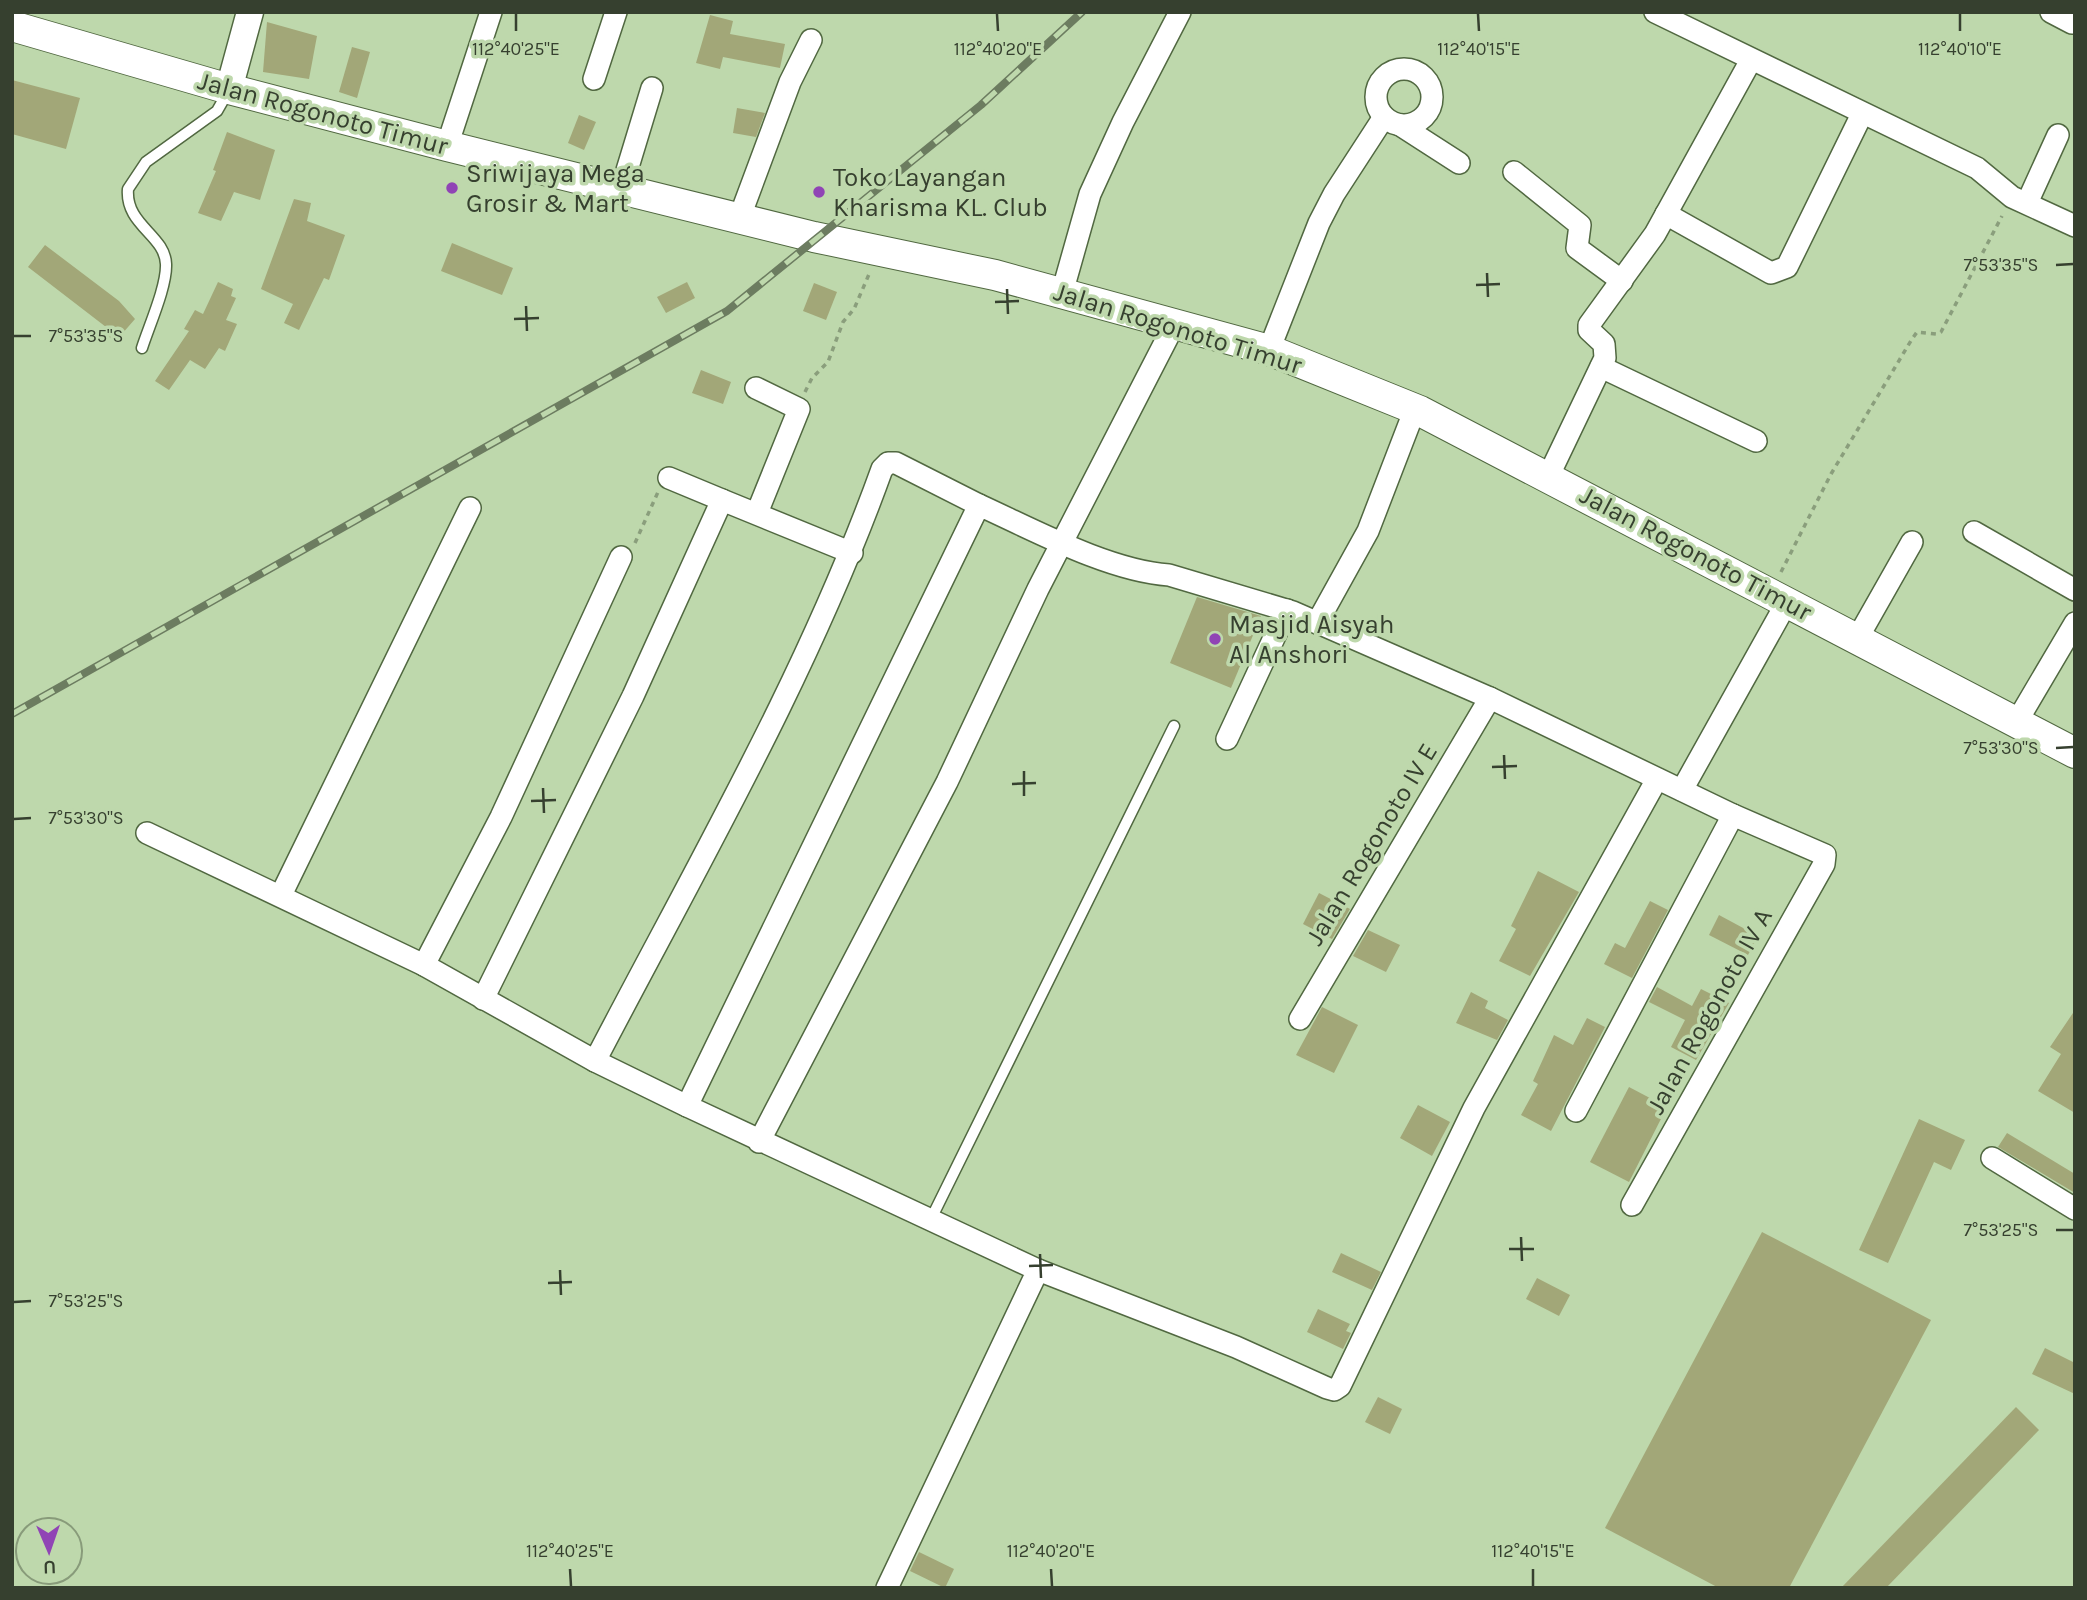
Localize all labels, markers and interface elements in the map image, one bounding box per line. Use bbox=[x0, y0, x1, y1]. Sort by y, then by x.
text: 112°40'25"E bbox=[472, 38, 560, 60]
text: 112°40'20"E bbox=[954, 38, 1042, 60]
text: 112°40'15"E bbox=[1437, 38, 1521, 60]
text: 112°40'10"E bbox=[1918, 38, 2002, 60]
street label: Jalan Rogonoto Timur bbox=[194, 65, 452, 162]
place label: Sriwijaya Mega Grosir & Mart bbox=[466, 158, 645, 219]
place label: Toko Layangan Kharisma KL. Club bbox=[833, 162, 1048, 223]
marker: Sriwijaya Mega Grosir & Mart bbox=[444, 180, 460, 196]
marker: Toko Layangan Kharisma KL. Club bbox=[811, 184, 827, 200]
text: 7°53'35"S bbox=[1964, 254, 2038, 276]
street label: Jalan Rogonoto Timur bbox=[1050, 276, 1306, 381]
text: 7°53'35"S bbox=[49, 325, 123, 347]
street label: Jalan Rogonoto Timur bbox=[1575, 479, 1817, 628]
place label: Masjid Aisyah Al Anshori bbox=[1229, 609, 1394, 670]
marker: Masjid Aisyah Al Anshori bbox=[1207, 631, 1223, 647]
text: 7°53'30"S bbox=[1963, 737, 2039, 759]
street label: Jalan Rogonoto IV E bbox=[1299, 738, 1444, 951]
text: 7°53'30"S bbox=[48, 807, 124, 829]
street label: Jalan Rogonoto IV A bbox=[1640, 903, 1779, 1120]
text: 7°53'25"S bbox=[1964, 1219, 2038, 1241]
text: 7°53'25"S bbox=[49, 1290, 123, 1312]
north arrow bbox=[14, 1516, 84, 1586]
text: 112°40'25"E bbox=[526, 1540, 614, 1562]
text: 112°40'20"E bbox=[1007, 1540, 1095, 1562]
text: 112°40'15"E bbox=[1491, 1540, 1575, 1562]
text: U bbox=[43, 1556, 57, 1578]

